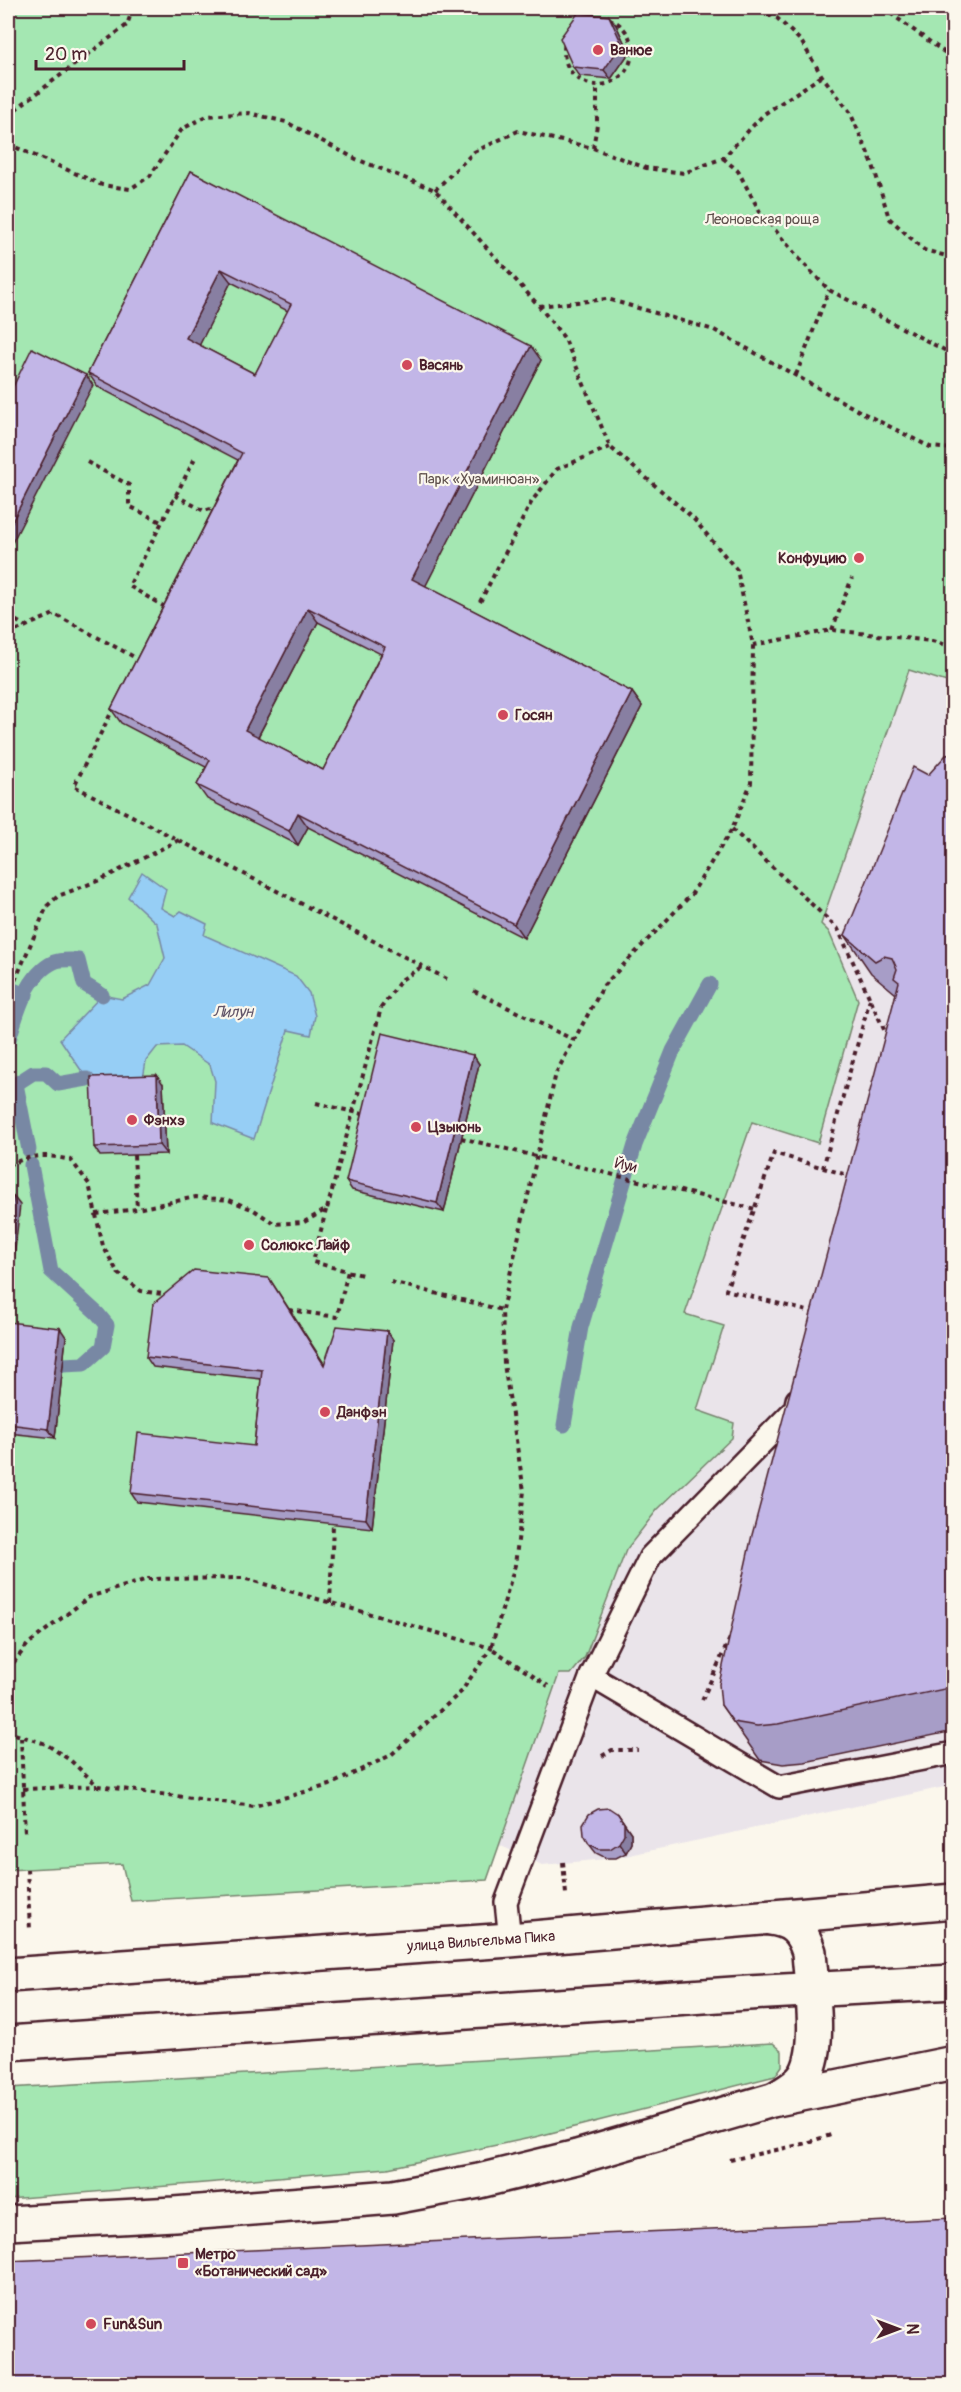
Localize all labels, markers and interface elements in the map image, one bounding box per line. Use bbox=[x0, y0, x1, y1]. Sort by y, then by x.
scale bar bbox=[36, 33, 184, 71]
place label: Ванюе bbox=[610, 41, 653, 60]
text: 20 m bbox=[45, 43, 87, 66]
marker: Ванюе bbox=[591, 43, 605, 57]
park label: Леоновская роща bbox=[704, 210, 819, 229]
place label: Васянь bbox=[419, 356, 464, 375]
marker: Васянь bbox=[400, 358, 414, 372]
park label: Парк «Хуаминюан» bbox=[419, 470, 540, 489]
place label: Конфуцию bbox=[778, 549, 847, 568]
marker: Конфуцию bbox=[852, 551, 866, 565]
place label: Госян bbox=[515, 706, 553, 725]
marker: Госян bbox=[496, 708, 510, 722]
water label: Лилун bbox=[213, 1002, 255, 1022]
place label: Фэнхэ bbox=[143, 1111, 185, 1130]
marker: Фэнхэ bbox=[125, 1113, 139, 1127]
place label: Цзыюнь bbox=[428, 1118, 482, 1137]
marker: Цзыюнь bbox=[409, 1120, 423, 1134]
street label: Йуи bbox=[613, 1154, 639, 1177]
place label: Солюкс Лайф bbox=[261, 1236, 351, 1255]
marker: Солюкс Лайф bbox=[242, 1238, 256, 1252]
place label: Данфэн bbox=[336, 1403, 387, 1422]
marker: Данфэн bbox=[318, 1405, 332, 1419]
street label: улица Вильгельма Пика bbox=[405, 1927, 556, 1956]
place label: Метро «Ботанический сад» bbox=[195, 2245, 327, 2281]
marker: Метро «Ботанический сад» bbox=[176, 2256, 190, 2270]
north arrow bbox=[868, 2299, 928, 2359]
place label: Fun&Sun bbox=[103, 2315, 163, 2334]
marker: Fun&Sun bbox=[84, 2317, 98, 2331]
text: N bbox=[902, 2324, 922, 2335]

